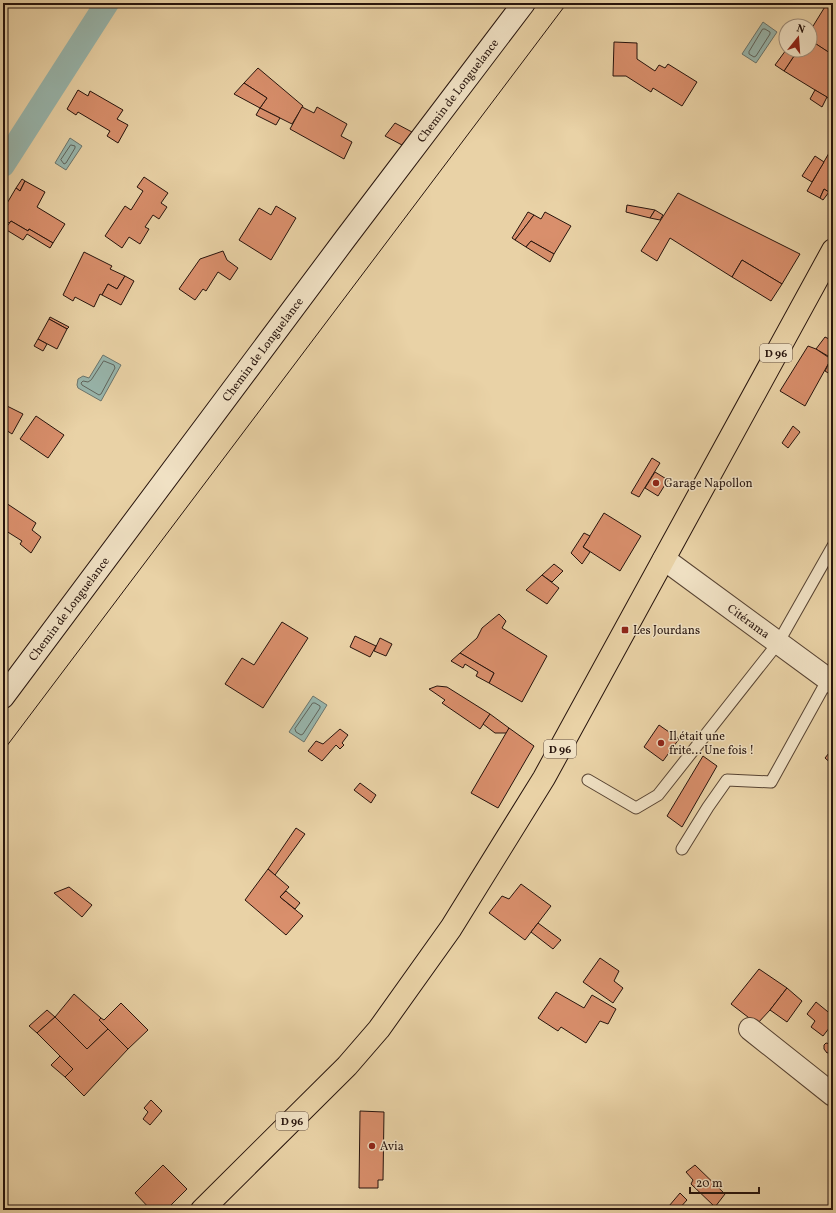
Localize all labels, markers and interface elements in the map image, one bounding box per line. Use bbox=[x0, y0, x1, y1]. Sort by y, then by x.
north arrow bbox=[778, 18, 818, 58]
text: N bbox=[794, 22, 807, 38]
street label: Chemin de Longuelance bbox=[414, 36, 503, 146]
street label: Chemin de Longuelance bbox=[219, 294, 308, 405]
road number: D 96 bbox=[760, 344, 792, 362]
place label: Garage Napollon bbox=[664, 476, 753, 492]
marker: Garage Napollon bbox=[651, 478, 661, 488]
street label: Chemin de Longuelance bbox=[25, 554, 114, 665]
street label: Citérama bbox=[724, 601, 773, 643]
place label: Les Jourdans bbox=[633, 623, 700, 639]
marker: Les Jourdans bbox=[620, 625, 630, 635]
place label: Il était une frite... Une fois ! bbox=[669, 729, 754, 759]
marker: Il était une frite... Une fois ! bbox=[656, 738, 666, 748]
road number: D 96 bbox=[544, 740, 576, 758]
road number: D 96 bbox=[276, 1112, 308, 1130]
place label: Avia bbox=[380, 1139, 404, 1155]
marker: Avia bbox=[367, 1141, 377, 1151]
scale bar bbox=[690, 1169, 759, 1195]
text: 20 m bbox=[696, 1176, 723, 1192]

